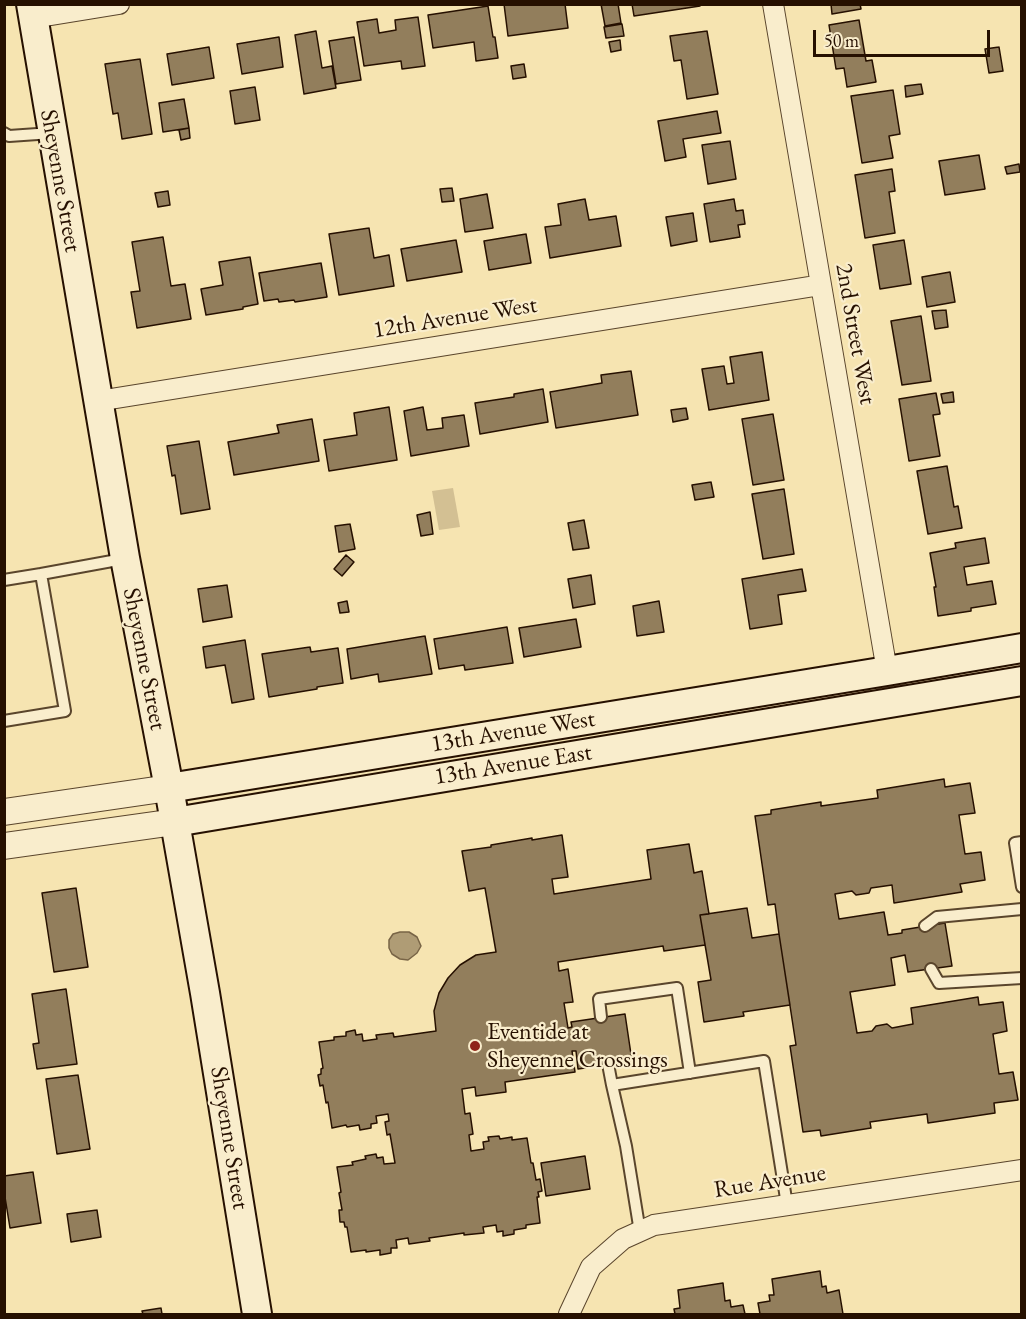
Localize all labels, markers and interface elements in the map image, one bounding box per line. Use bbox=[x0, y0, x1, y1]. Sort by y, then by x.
scale bar bbox=[816, 18, 993, 56]
text: 50 m bbox=[824, 29, 859, 52]
street label: Sheyenne Street bbox=[33, 107, 87, 255]
street label: 2nd Street West bbox=[828, 261, 882, 407]
street label: 12th Avenue West bbox=[371, 291, 539, 345]
street label: Sheyenne Street bbox=[116, 585, 172, 733]
street label: 13th Avenue West bbox=[429, 705, 597, 759]
street label: 13th Avenue East bbox=[432, 738, 594, 792]
place label: Eventide at Sheyenne Crossings bbox=[487, 1018, 668, 1074]
marker: Eventide at Sheyenne Crossings bbox=[468, 1039, 482, 1053]
street label: Sheyenne Street bbox=[203, 1064, 255, 1212]
street label: Rue Avenue bbox=[712, 1159, 828, 1205]

